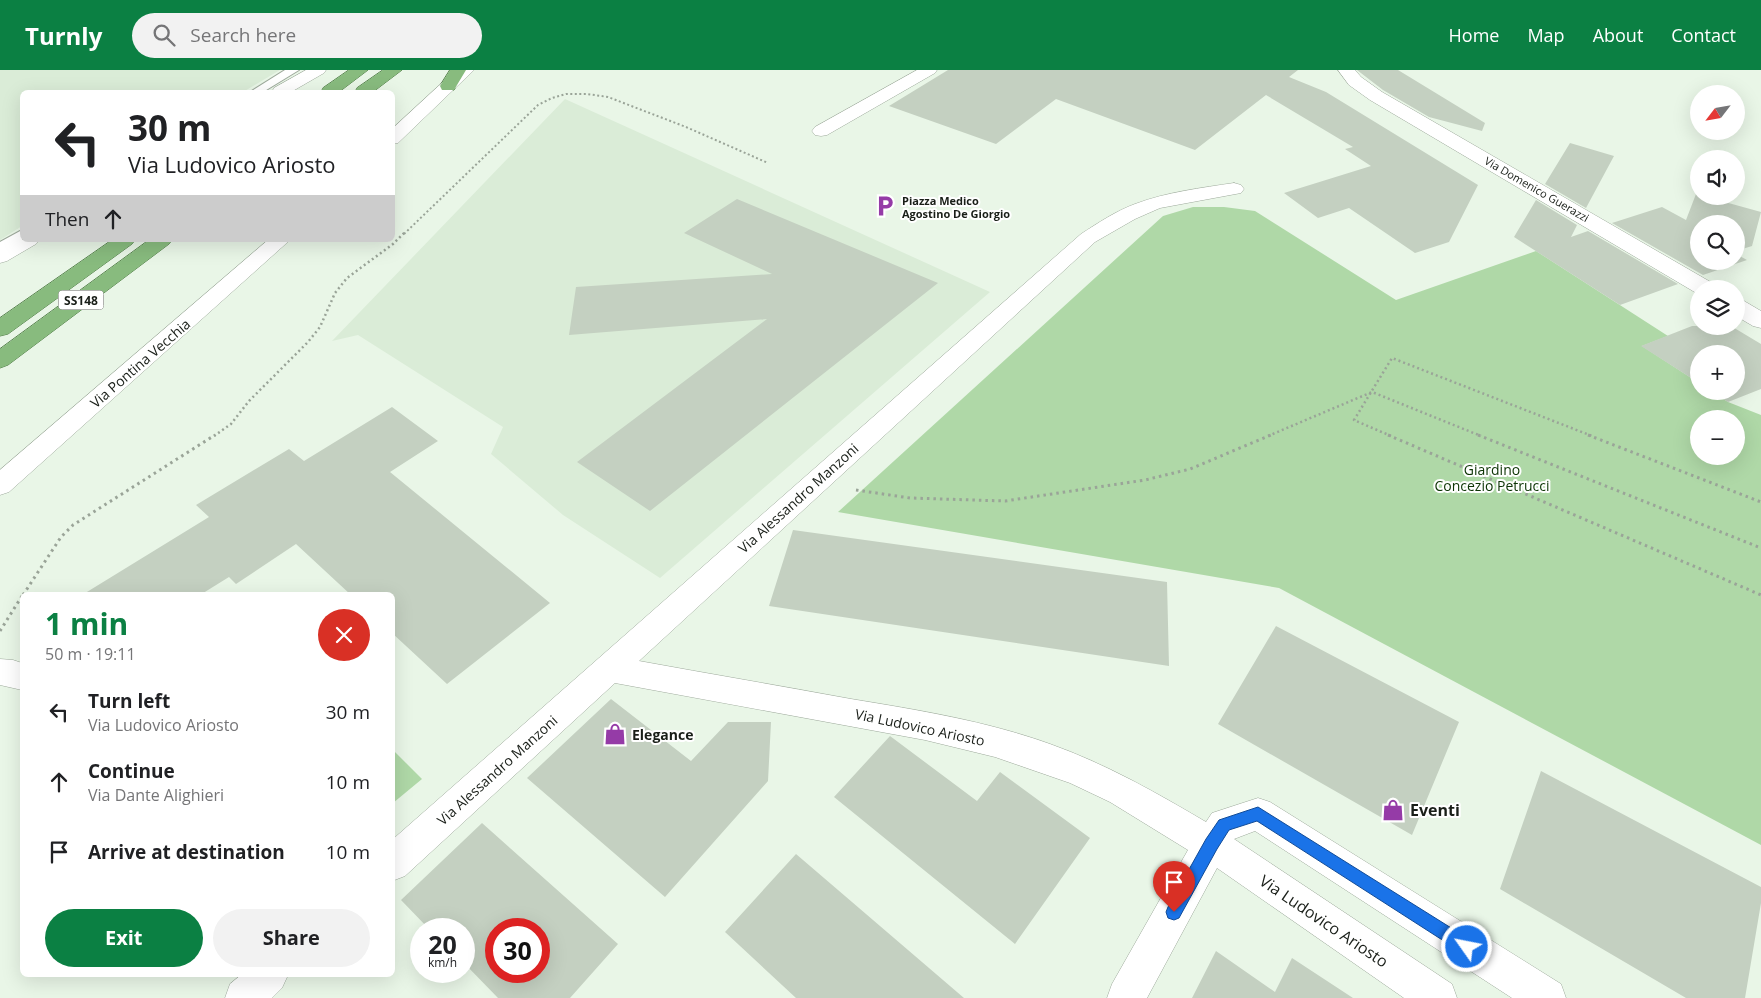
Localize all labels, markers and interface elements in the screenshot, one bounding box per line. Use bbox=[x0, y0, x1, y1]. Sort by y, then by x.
search box bbox=[132, 13, 482, 58]
text: Turnly bbox=[25, 19, 102, 52]
icon: search bbox=[150, 21, 178, 49]
text: Search here bbox=[190, 22, 296, 48]
text: Home bbox=[1449, 23, 1499, 47]
text: Map bbox=[1527, 23, 1565, 47]
text: About bbox=[1593, 23, 1643, 47]
text: Contact bbox=[1671, 23, 1736, 47]
north arrow bbox=[1690, 85, 1745, 140]
map controls bbox=[1690, 85, 1745, 465]
text: 30 m bbox=[128, 104, 211, 151]
icon: left bbox=[45, 110, 110, 175]
text: Via Ludovico Ariosto bbox=[128, 149, 336, 179]
button: sound bbox=[1690, 150, 1745, 205]
street label: Via Domenico Guerazzi bbox=[1482, 153, 1592, 225]
parking icon: Piazza Medico Agostino De Giorgio bbox=[872, 193, 898, 219]
place label: Piazza Medico Agostino De Giorgio bbox=[902, 193, 1010, 221]
icon: ahead bbox=[99, 205, 127, 233]
text: Then bbox=[45, 206, 89, 232]
button: search bbox=[1690, 215, 1745, 270]
button: layers bbox=[1690, 280, 1745, 335]
road number: SS148 bbox=[58, 290, 104, 310]
street label: Via Pontina Vecchia bbox=[86, 314, 194, 412]
button: + bbox=[1690, 345, 1745, 400]
button: − bbox=[1690, 410, 1745, 465]
street label: Via Alessandro Manzoni bbox=[734, 439, 862, 557]
park label: Giardino Concezio Petrucci bbox=[1434, 460, 1550, 495]
text: 1 min bbox=[45, 603, 128, 644]
button: close bbox=[318, 609, 370, 661]
text: 50 m · 19:11 bbox=[45, 643, 136, 665]
text: Turn left bbox=[88, 688, 170, 714]
icon: left bbox=[45, 698, 73, 726]
text: 30 m bbox=[326, 699, 370, 725]
street label: Via Ludovico Ariosto bbox=[853, 704, 987, 750]
street label: Via Alessandro Manzoni bbox=[433, 711, 561, 829]
text: Via Ludovico Ariosto bbox=[88, 714, 239, 736]
shop icon: Elegance bbox=[602, 721, 628, 747]
place label: Elegance bbox=[632, 725, 693, 744]
text: Continue bbox=[88, 758, 175, 784]
icon: ahead bbox=[45, 768, 73, 796]
text: 10 m bbox=[326, 769, 370, 795]
text: Via Dante Alighieri bbox=[88, 784, 224, 806]
shop icon: Eventi bbox=[1380, 797, 1406, 823]
place label: Eventi bbox=[1410, 799, 1460, 821]
icon: arrive bbox=[45, 838, 73, 866]
text: Arrive at destination bbox=[88, 839, 285, 865]
text: 10 m bbox=[326, 839, 370, 865]
pin bbox=[1153, 861, 1195, 912]
icon: arrive bbox=[1160, 868, 1188, 896]
street label: Via Ludovico Ariosto bbox=[1255, 870, 1393, 972]
button: Exit bbox=[45, 909, 203, 967]
button: Share bbox=[213, 909, 370, 967]
speed limit sign: 30 bbox=[485, 918, 550, 983]
position arrow bbox=[1440, 920, 1492, 972]
text: 20 bbox=[428, 927, 457, 961]
text: km/h bbox=[428, 954, 457, 971]

